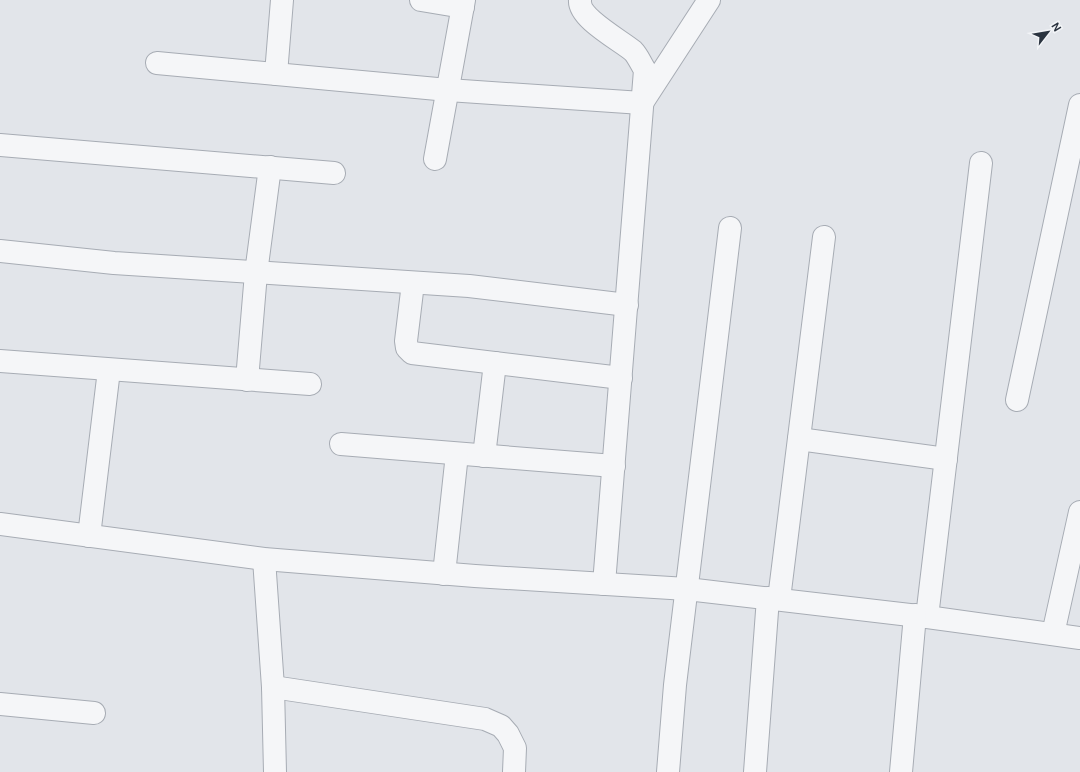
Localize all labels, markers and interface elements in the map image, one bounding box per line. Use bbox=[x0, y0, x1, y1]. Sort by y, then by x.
north arrow bbox=[1028, 12, 1068, 52]
text: N bbox=[1049, 20, 1065, 34]

